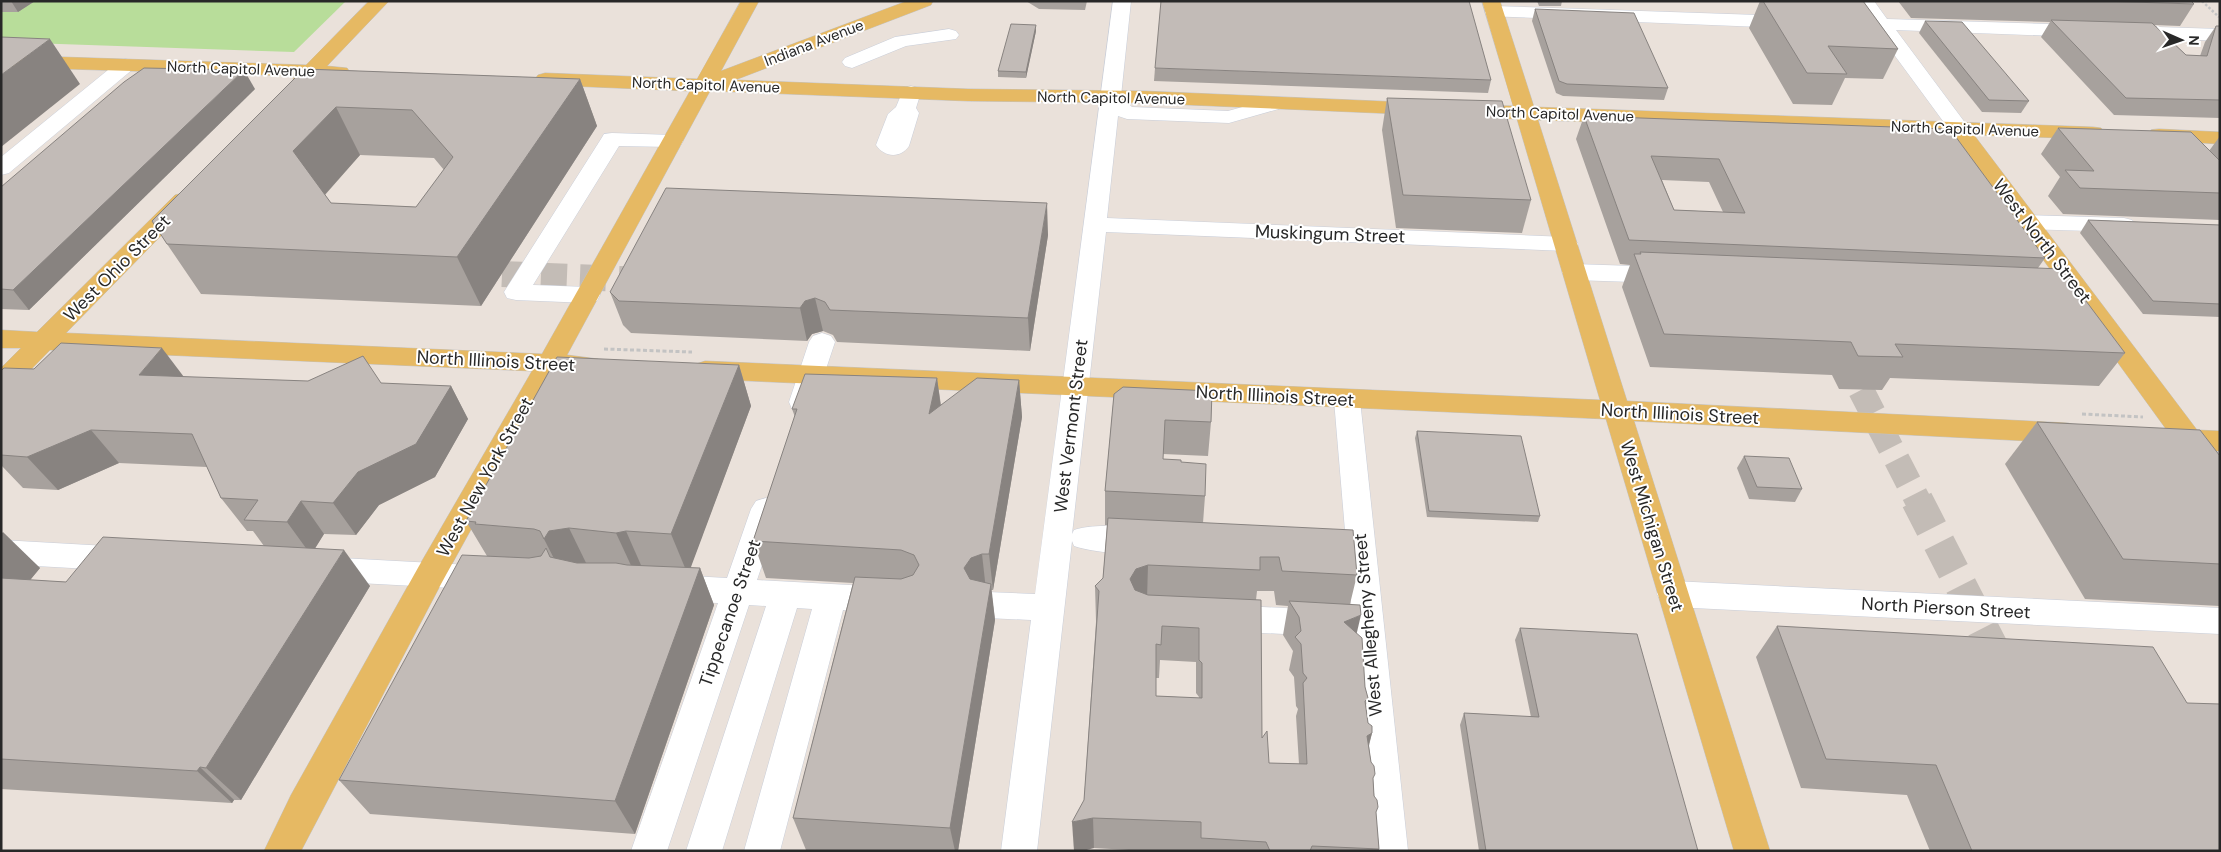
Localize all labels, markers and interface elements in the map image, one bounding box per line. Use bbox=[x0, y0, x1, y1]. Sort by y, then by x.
street label: Indiana Avenue bbox=[761, 15, 867, 71]
north arrow bbox=[2156, 15, 2206, 65]
text: N bbox=[2185, 35, 2203, 46]
street label: North Capitol Avenue bbox=[167, 56, 315, 82]
street label: North Capitol Avenue bbox=[632, 72, 780, 98]
street label: North Capitol Avenue bbox=[1037, 87, 1185, 109]
street label: North Capitol Avenue bbox=[1486, 101, 1634, 127]
street label: North Capitol Avenue bbox=[1891, 116, 2039, 142]
street label: West North Street bbox=[1987, 174, 2097, 308]
street label: West Ohio Street bbox=[58, 209, 176, 327]
street label: Muskingum Street bbox=[1254, 219, 1406, 249]
street label: West Vermont Street bbox=[1048, 338, 1094, 514]
street label: North Illinois Street bbox=[416, 345, 576, 377]
street label: North Illinois Street bbox=[1195, 380, 1355, 412]
street label: West New York Street bbox=[431, 393, 539, 561]
street label: North Illinois Street bbox=[1600, 398, 1760, 430]
street label: West Michigan Street bbox=[1615, 438, 1689, 614]
street label: West Allegheny Street bbox=[1348, 532, 1388, 718]
street label: Tippecanoe Street bbox=[694, 536, 766, 690]
street label: North Pierson Street bbox=[1861, 592, 2031, 624]

